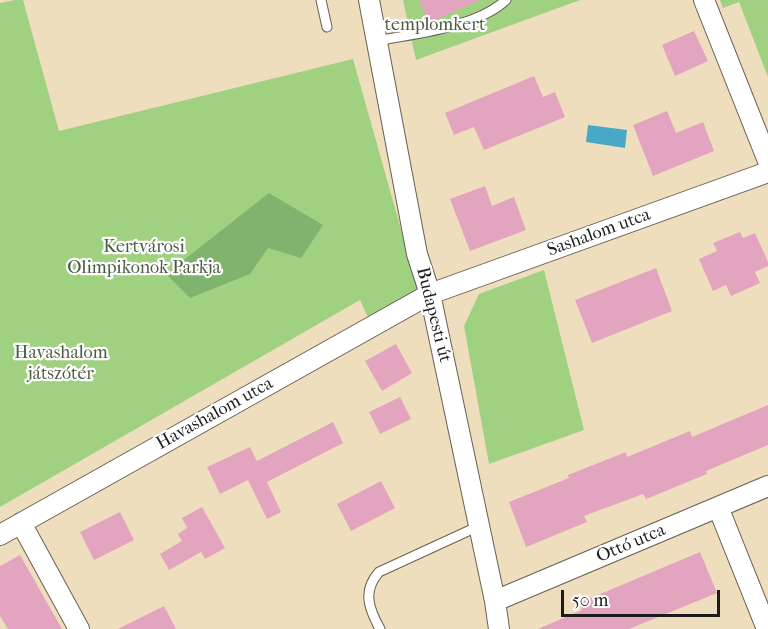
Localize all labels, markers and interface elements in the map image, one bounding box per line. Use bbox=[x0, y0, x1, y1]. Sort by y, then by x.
park label: templomkert bbox=[385, 15, 485, 37]
street label: Sashalom utca bbox=[544, 204, 654, 262]
park label: Kertvárosi Olimpikonok Parkja bbox=[67, 237, 221, 280]
street label: Budapesti út bbox=[411, 265, 455, 365]
park label: Havashalom játszótér bbox=[14, 343, 108, 386]
street label: Havashalom utca bbox=[153, 373, 277, 455]
street label: Ottó utca bbox=[593, 520, 669, 568]
scale bar bbox=[564, 578, 723, 616]
text: 50 m bbox=[572, 590, 608, 611]

